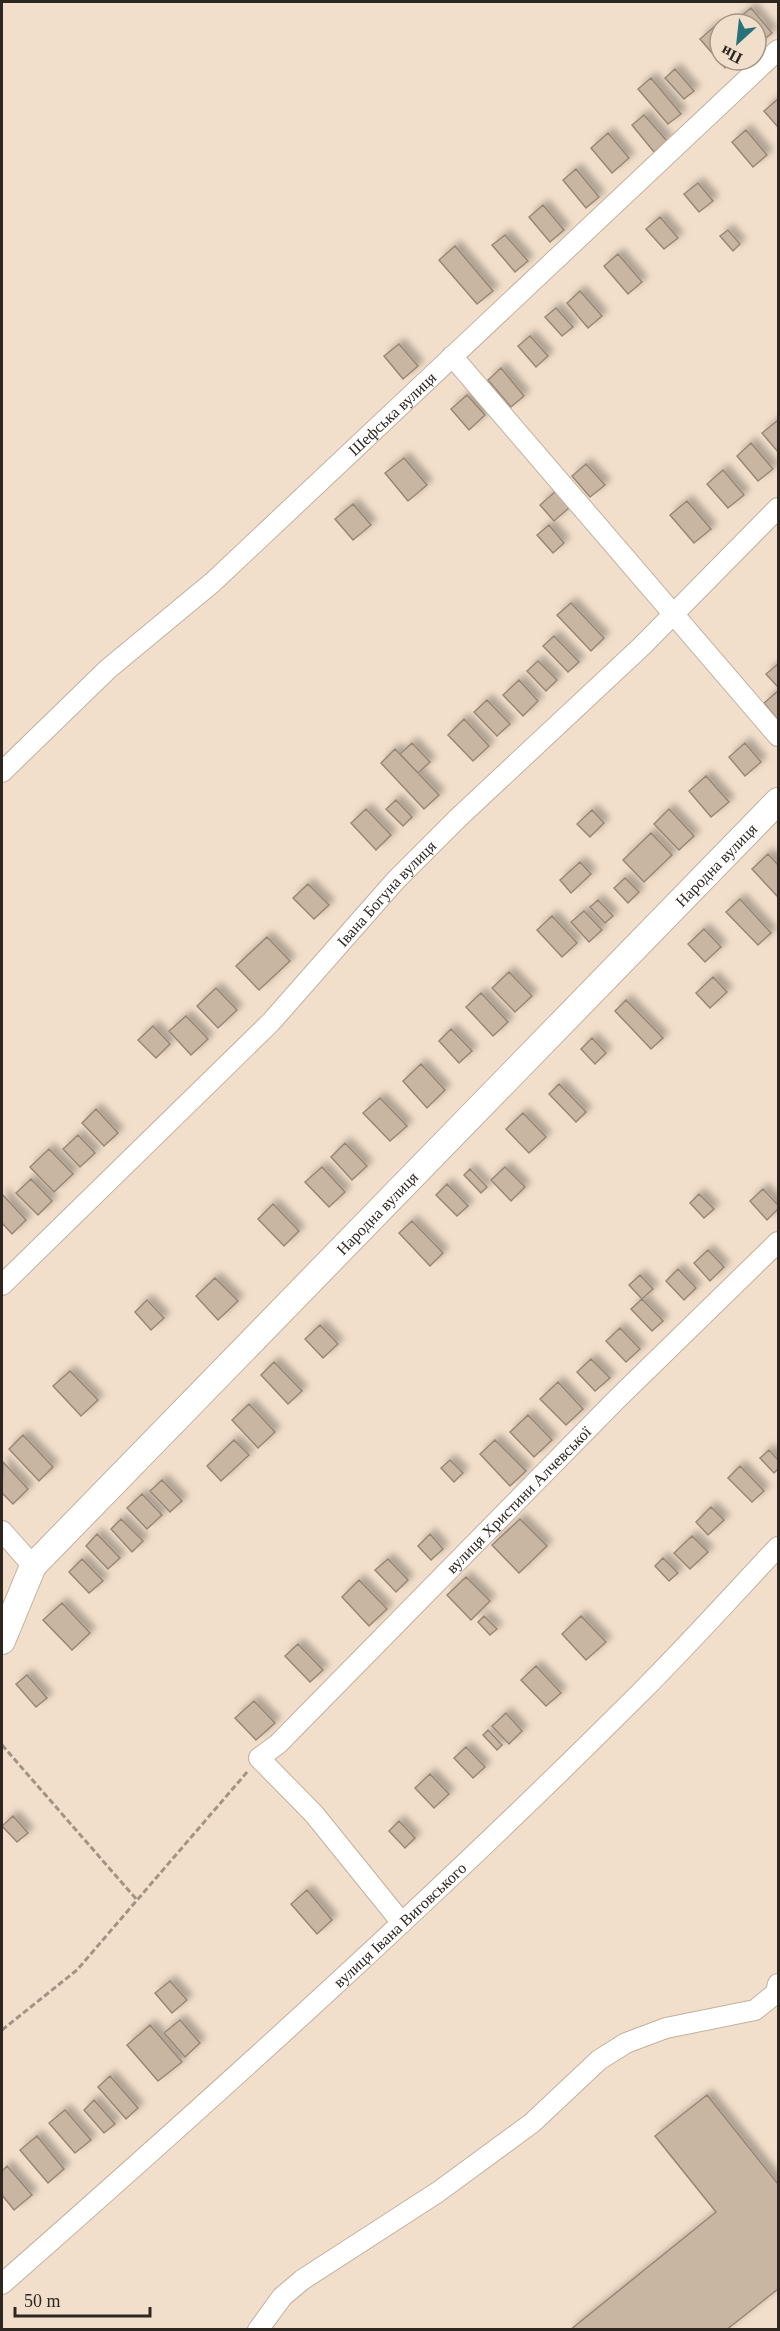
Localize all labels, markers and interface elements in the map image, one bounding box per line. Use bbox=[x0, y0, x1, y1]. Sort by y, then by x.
north arrow bbox=[708, 12, 768, 72]
text: Пн bbox=[718, 42, 745, 67]
street label: Шефська вулиця bbox=[345, 368, 440, 459]
street label: Народна вулиця bbox=[672, 819, 760, 910]
street label: Івана Богуна вулиця bbox=[333, 836, 440, 950]
street label: Народна вулиця bbox=[333, 1168, 421, 1258]
street label: вулиця Христини Алчевської bbox=[443, 1422, 594, 1576]
street label: вулиця Івана Виговського bbox=[330, 1859, 469, 1990]
scale bar bbox=[15, 2280, 150, 2318]
text: 50 m bbox=[24, 2291, 61, 2311]

